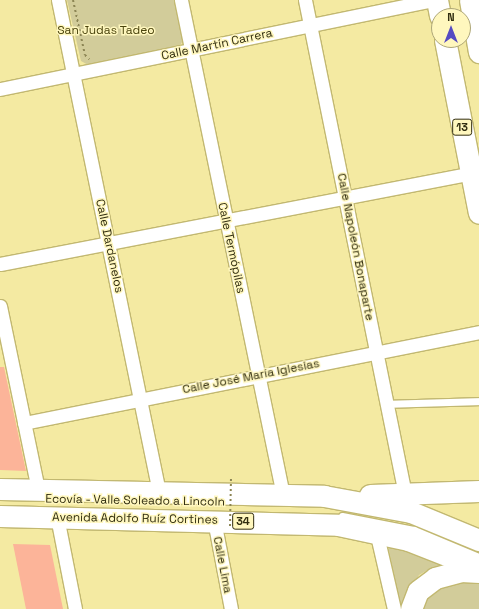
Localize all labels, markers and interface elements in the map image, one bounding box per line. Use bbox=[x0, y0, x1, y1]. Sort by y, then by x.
north arrow bbox=[431, 8, 471, 48]
text: N bbox=[447, 10, 455, 24]
park label: San Judas Tadeo bbox=[57, 24, 155, 38]
street label: Calle Martín Carrera bbox=[160, 26, 274, 64]
road number: 13 bbox=[452, 118, 472, 136]
street label: Calle Napoleón Bonaparte bbox=[334, 172, 376, 322]
street label: Calle Dardanelos bbox=[92, 198, 126, 294]
street label: Calle Termópilas bbox=[214, 201, 248, 295]
street label: Calle José María Iglesias bbox=[181, 357, 321, 397]
street label: Ecovía - Valle Soleado a Lincoln bbox=[45, 492, 225, 510]
street label: Avenida Adolfo Ruíz Cortines bbox=[52, 510, 218, 528]
road number: 34 bbox=[232, 512, 254, 530]
street label: Calle Lima bbox=[209, 535, 235, 595]

